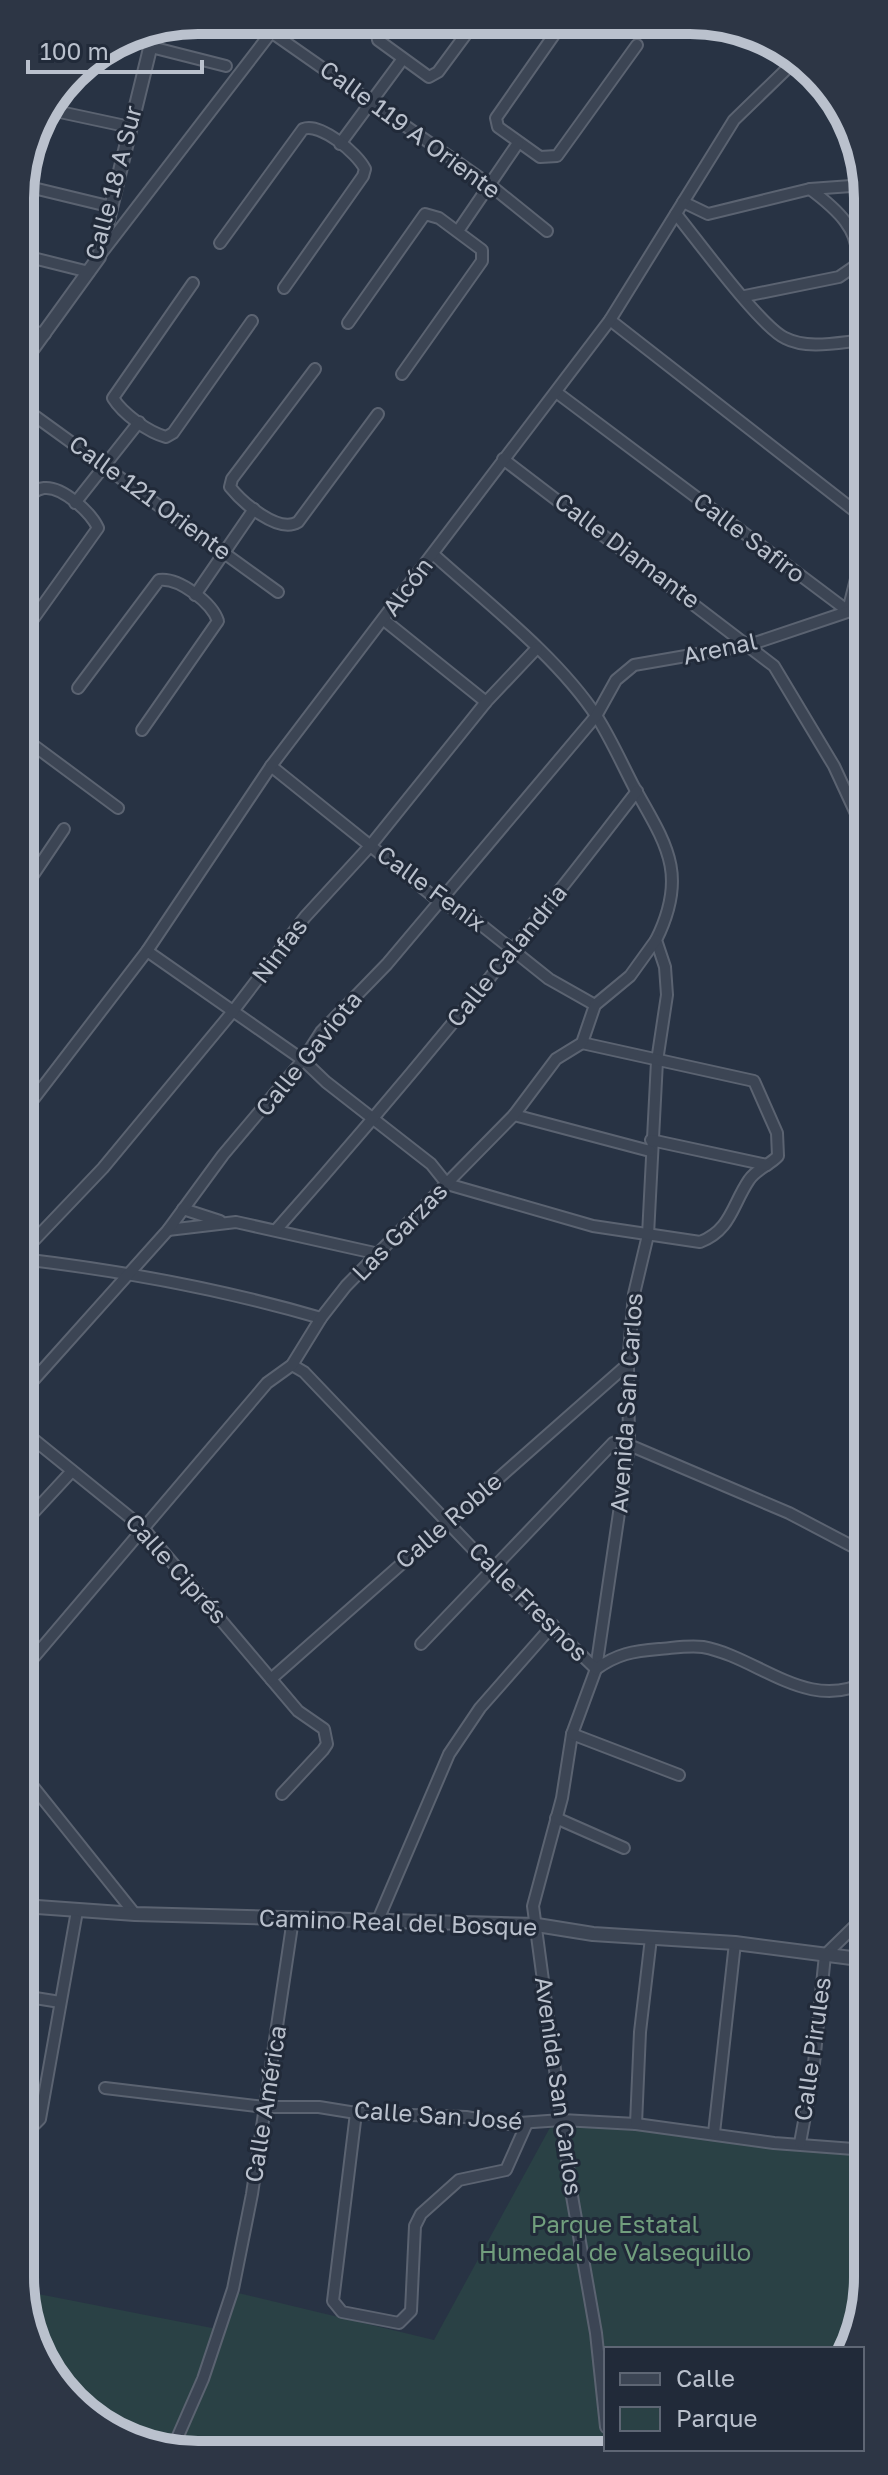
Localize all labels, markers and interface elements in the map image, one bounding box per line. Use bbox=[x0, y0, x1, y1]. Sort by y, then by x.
scale bar bbox=[28, 24, 202, 74]
text: 100 m bbox=[40, 36, 109, 65]
street label: Calle 119 A Oriente bbox=[315, 53, 507, 204]
street label: Calle 18 A Sur bbox=[78, 102, 147, 263]
street label: Calle 121 Oriente bbox=[64, 428, 238, 565]
street label: Calle Safiro bbox=[688, 485, 812, 588]
street label: Calle Diamante bbox=[549, 486, 706, 614]
street label: Alcón bbox=[376, 551, 438, 621]
street label: Arenal bbox=[680, 626, 759, 670]
street label: Calle Fenix bbox=[372, 839, 492, 937]
street label: Calle Calandria bbox=[440, 878, 572, 1032]
street label: Ninfas bbox=[245, 912, 313, 988]
street label: Calle Gaviota bbox=[249, 985, 367, 1121]
street label: Las Garzas bbox=[345, 1176, 453, 1286]
street label: Avenida San Carlos bbox=[603, 1292, 648, 1514]
street label: Calle Roble bbox=[389, 1466, 507, 1574]
street label: Calle Ciprés bbox=[120, 1507, 234, 1629]
street label: Calle Fresnos bbox=[463, 1535, 595, 1667]
street label: Camino Real del Bosque bbox=[258, 1902, 538, 1941]
street label: Avenida San Carlos bbox=[530, 1975, 589, 2197]
street label: Calle Pirules bbox=[787, 1975, 836, 2123]
street label: Calle América bbox=[238, 2023, 291, 2184]
street label: Calle San José bbox=[353, 2094, 523, 2135]
park label: Parque Estatal Humedal de Valsequillo bbox=[479, 2209, 751, 2266]
legend bbox=[604, 2347, 864, 2451]
text: Calle bbox=[676, 2363, 735, 2392]
text: Parque bbox=[676, 2403, 757, 2432]

